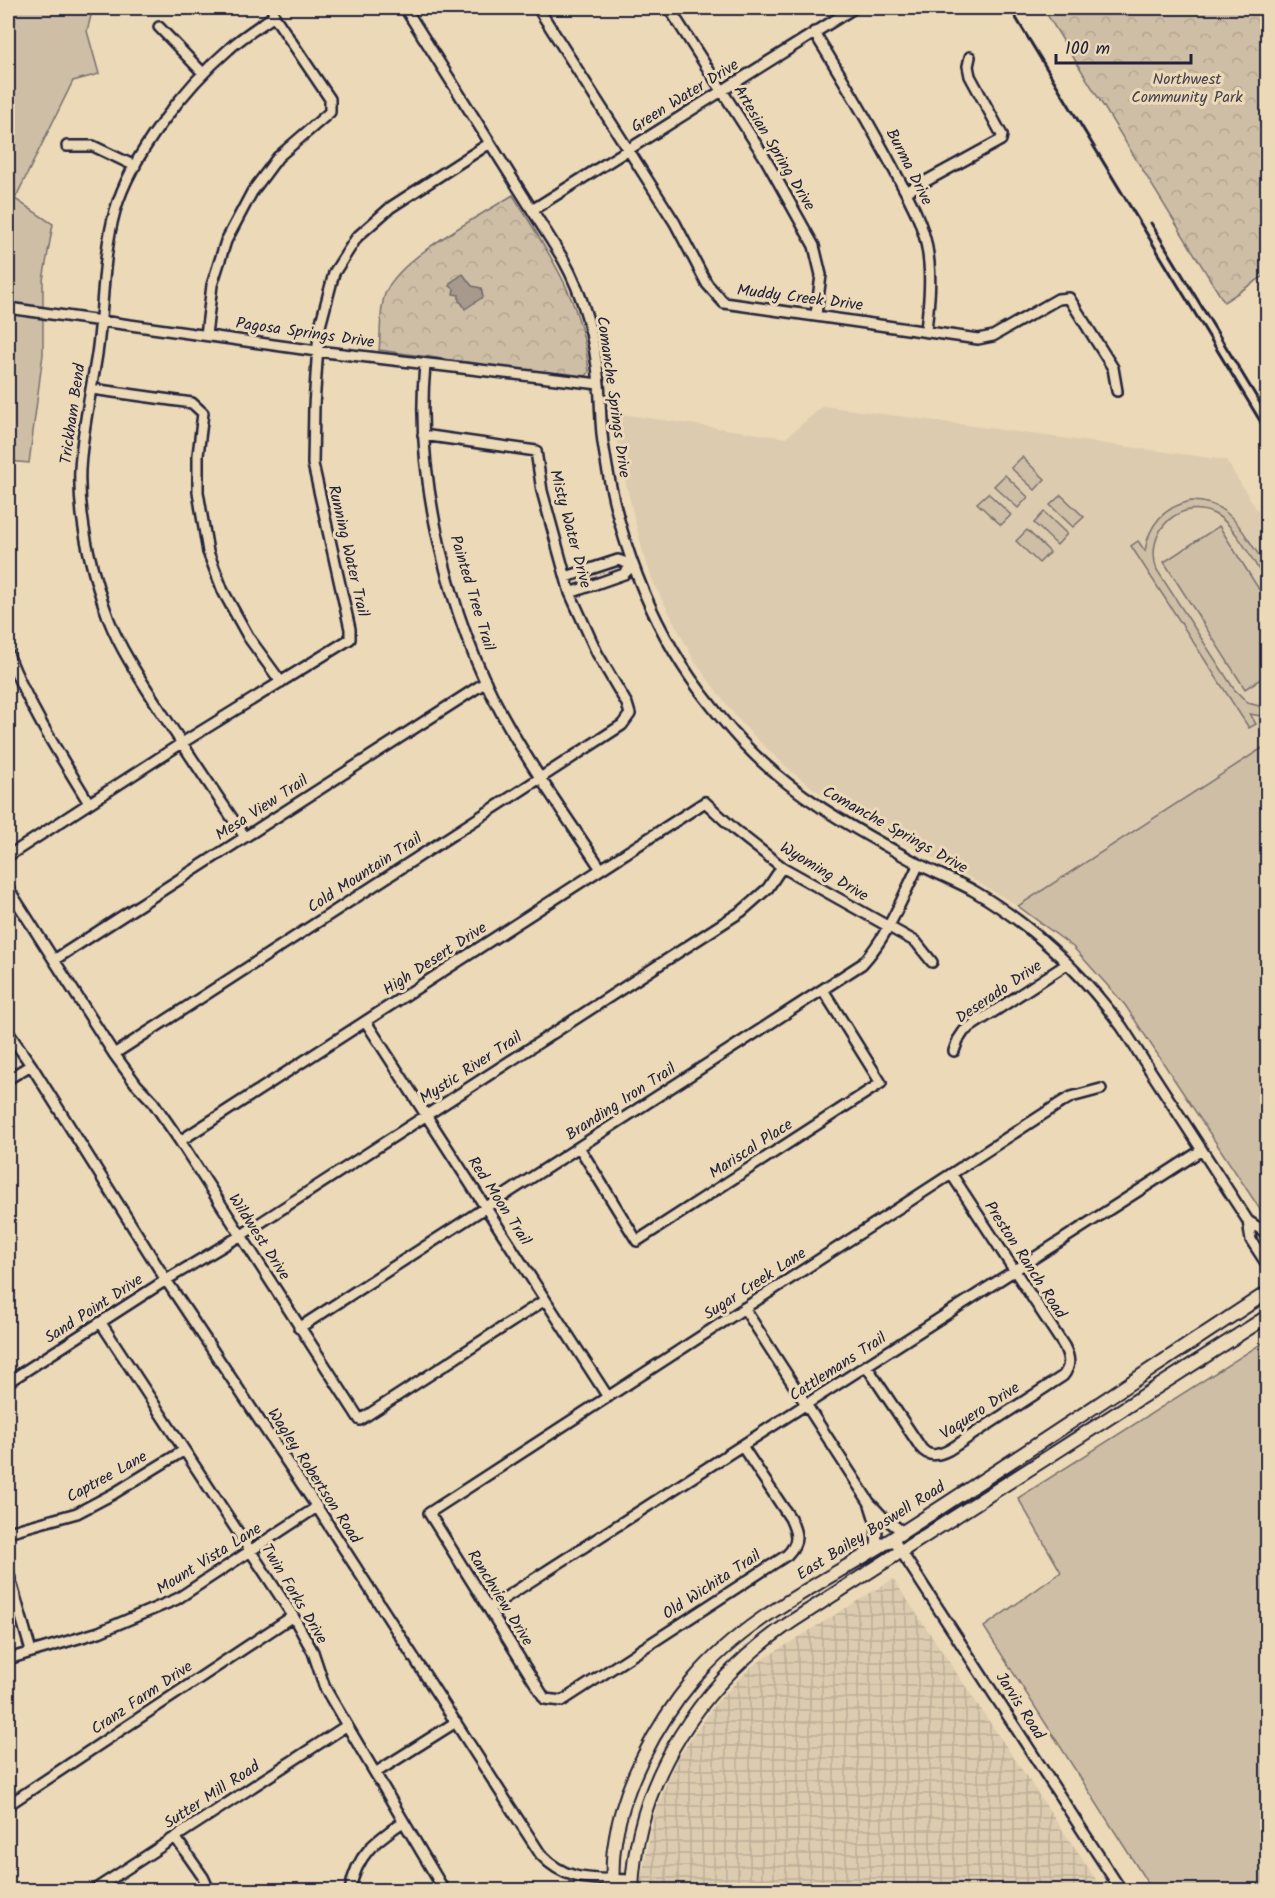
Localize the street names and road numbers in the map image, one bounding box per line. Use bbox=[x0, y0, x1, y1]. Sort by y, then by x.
street label: Green Water Drive bbox=[626, 53, 744, 139]
street label: Artesian Spring Drive bbox=[727, 80, 821, 216]
street label: Burma Drive bbox=[879, 124, 939, 210]
street label: Muddy Creek Drive bbox=[736, 278, 864, 318]
street label: Pagosa Springs Drive bbox=[234, 311, 376, 355]
street label: Comanche Springs Drive bbox=[589, 315, 637, 479]
street label: Trickham Bend bbox=[54, 361, 93, 466]
street label: Misty Water Drive bbox=[542, 467, 598, 591]
street label: Running Water Trail bbox=[321, 483, 375, 619]
street label: Painted Tree Trail bbox=[442, 532, 502, 654]
street label: Mesa View Trail bbox=[211, 769, 313, 847]
street label: Comanche Springs Drive bbox=[818, 780, 972, 880]
street label: Cold Mountain Trail bbox=[303, 826, 428, 920]
street label: Wyoming Drive bbox=[775, 836, 873, 908]
street label: High Desert Drive bbox=[378, 916, 492, 1002]
street label: Deserado Drive bbox=[951, 954, 1047, 1030]
street label: Mystic River Trail bbox=[415, 1025, 528, 1111]
street label: Branding Iron Trail bbox=[561, 1057, 681, 1147]
street label: Mariscal Place bbox=[704, 1113, 798, 1185]
street label: Red Moon Trail bbox=[461, 1151, 537, 1251]
street label: Wildwest Drive bbox=[222, 1189, 296, 1285]
street label: Preston Ranch Road bbox=[977, 1196, 1073, 1325]
street label: Sugar Creek Lane bbox=[699, 1241, 811, 1327]
street label: Sand Point Drive bbox=[40, 1268, 148, 1350]
street label: Cattlemans Trail bbox=[784, 1326, 892, 1408]
street label: Vaquero Drive bbox=[935, 1376, 1025, 1446]
street label: Wagley Robertson Road bbox=[261, 1403, 368, 1550]
street label: Captree Lane bbox=[62, 1444, 152, 1510]
street label: East Bailey Boswell Road bbox=[792, 1474, 951, 1587]
street label: Mount Vista Lane bbox=[152, 1517, 266, 1601]
street label: Twin Forks Drive bbox=[254, 1539, 334, 1649]
street label: Old Wichita Trail bbox=[658, 1544, 766, 1626]
street label: Ranchview Drive bbox=[460, 1545, 540, 1651]
street label: Cranz Farm Drive bbox=[86, 1655, 198, 1741]
street label: Jarvis Road bbox=[989, 1667, 1052, 1746]
street label: Sutter Mill Road bbox=[159, 1754, 266, 1836]

